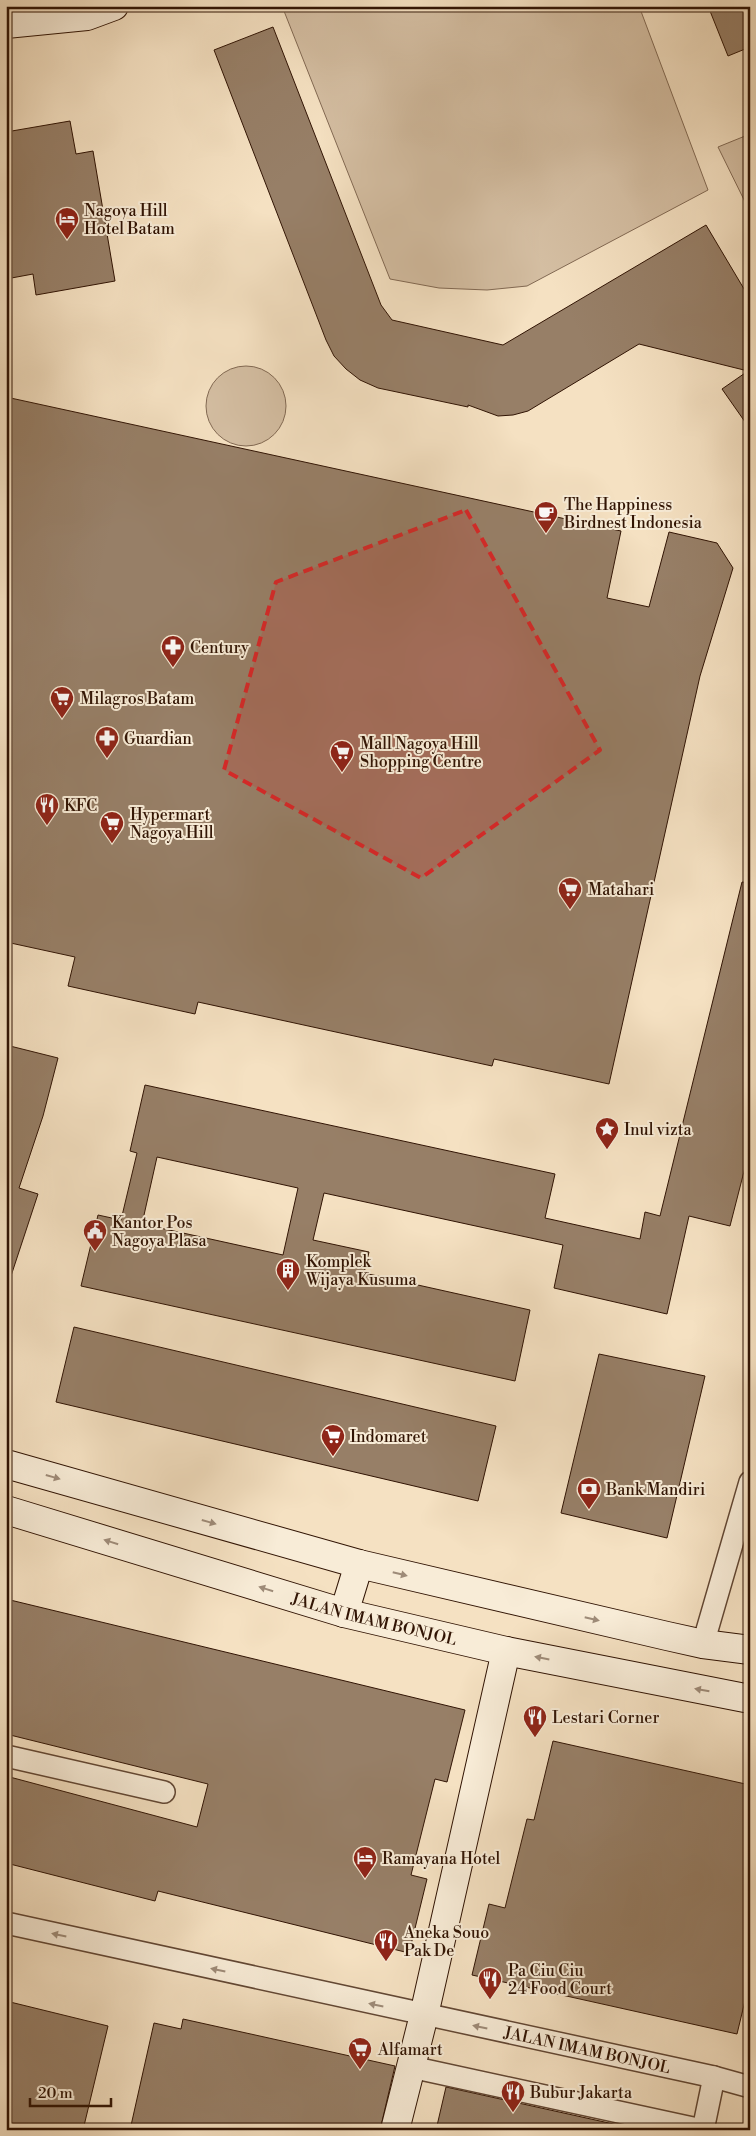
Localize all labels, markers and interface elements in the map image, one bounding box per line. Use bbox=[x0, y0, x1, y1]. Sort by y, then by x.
place label: Nagoya Hill Hotel Batam bbox=[84, 201, 175, 239]
hotel icon: Nagoya Hill Hotel Batam bbox=[54, 206, 80, 240]
place label: The Happiness Birdnest Indonesia bbox=[563, 495, 703, 533]
cafe icon: The Happiness Birdnest Indonesia bbox=[533, 500, 559, 534]
pharmacy icon: Century bbox=[160, 634, 186, 668]
place label: Century bbox=[190, 638, 249, 658]
supermarket icon: Milagros Batam bbox=[49, 685, 75, 719]
place label: Milagros Batam bbox=[80, 689, 194, 709]
pharmacy icon: Guardian bbox=[94, 725, 120, 759]
place label: Guardian bbox=[124, 729, 192, 749]
place label: Mall Nagoya Hill Shopping Centre bbox=[360, 734, 482, 772]
supermarket icon: Mall Nagoya Hill Shopping Centre bbox=[329, 739, 355, 773]
restaurant icon: KFC bbox=[34, 792, 60, 826]
place label: KFC bbox=[64, 796, 97, 816]
place label: Hypermart Nagoya Hill bbox=[130, 805, 214, 843]
supermarket icon: Hypermart Nagoya Hill bbox=[99, 810, 125, 844]
supermarket icon: Matahari bbox=[557, 876, 583, 910]
place label: Matahari bbox=[588, 880, 654, 900]
place icon: Inul vizta bbox=[594, 1116, 620, 1150]
place label: Inul vizta bbox=[624, 1120, 693, 1140]
place label: Kantor Pos Nagoya Plasa bbox=[112, 1213, 208, 1251]
public building icon: Kantor Pos Nagoya Plasa bbox=[82, 1218, 108, 1252]
place label: Komplek Wijaya Kusuma bbox=[305, 1252, 417, 1290]
building icon: Komplek Wijaya Kusuma bbox=[275, 1257, 301, 1291]
supermarket icon: Indomaret bbox=[320, 1423, 346, 1457]
place label: Indomaret bbox=[350, 1427, 427, 1447]
one-way arrow bbox=[46, 1474, 61, 1482]
bank icon: Bank Mandiri bbox=[576, 1476, 602, 1510]
place label: Bank Mandiri bbox=[605, 1480, 705, 1500]
one-way arrow bbox=[202, 1518, 217, 1526]
one-way arrow bbox=[103, 1537, 118, 1545]
one-way arrow bbox=[392, 1570, 407, 1578]
one-way arrow bbox=[259, 1584, 274, 1592]
street label: JALAN IMAM BONJOL bbox=[288, 1588, 459, 1650]
one-way arrow bbox=[585, 1615, 600, 1623]
one-way arrow bbox=[534, 1654, 550, 1662]
one-way arrow bbox=[694, 1686, 709, 1694]
restaurant icon: Lestari Corner bbox=[522, 1704, 548, 1738]
place label: Lestari Corner bbox=[552, 1708, 659, 1728]
hotel icon: Ramayana Hotel bbox=[352, 1845, 378, 1879]
place label: Ramayana Hotel bbox=[382, 1849, 501, 1869]
place label: Aneka Souo Pak De bbox=[403, 1923, 489, 1961]
restaurant icon: Aneka Souo Pak De bbox=[373, 1928, 399, 1962]
one-way arrow bbox=[51, 1931, 66, 1939]
place label: Pa Ciu Ciu 24 Food Court bbox=[508, 1961, 612, 1999]
one-way arrow bbox=[210, 1966, 225, 1974]
restaurant icon: Pa Ciu Ciu 24 Food Court bbox=[477, 1966, 503, 2000]
one-way arrow bbox=[369, 2001, 384, 2009]
street label: JALAN IMAM BONJOL bbox=[501, 2022, 673, 2078]
one-way arrow bbox=[473, 2023, 488, 2031]
supermarket icon: Alfamart bbox=[347, 2036, 373, 2070]
place label: Alfamart bbox=[377, 2040, 443, 2060]
scale bar bbox=[30, 2076, 111, 2108]
restaurant icon: Bubur Jakarta bbox=[500, 2079, 526, 2113]
place label: Bubur Jakarta bbox=[529, 2083, 633, 2103]
text: 20 m bbox=[38, 2084, 73, 2103]

